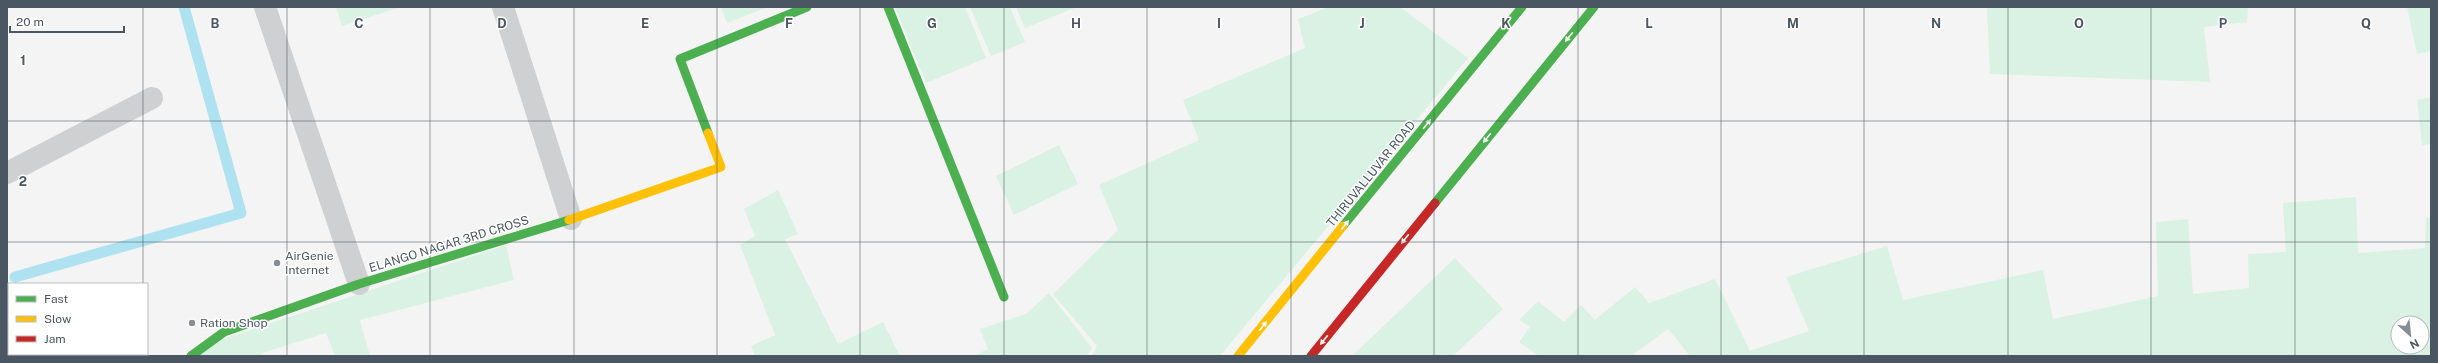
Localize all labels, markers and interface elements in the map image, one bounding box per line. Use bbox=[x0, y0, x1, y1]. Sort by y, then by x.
scale bar bbox=[10, 8, 124, 34]
text: 20 m bbox=[16, 15, 44, 29]
text: B bbox=[211, 16, 220, 31]
text: C bbox=[354, 16, 364, 31]
text: D bbox=[497, 16, 507, 31]
text: E bbox=[641, 16, 649, 31]
text: F bbox=[785, 16, 793, 31]
text: G bbox=[927, 16, 937, 31]
text: H bbox=[1071, 16, 1081, 31]
text: I bbox=[1217, 16, 1221, 31]
text: J bbox=[1359, 16, 1365, 31]
text: K bbox=[1501, 16, 1511, 31]
text: L bbox=[1645, 16, 1653, 31]
text: M bbox=[1787, 16, 1799, 31]
text: N bbox=[1931, 16, 1941, 31]
text: O bbox=[2074, 16, 2084, 31]
text: P bbox=[2219, 16, 2228, 31]
text: Q bbox=[2361, 16, 2371, 31]
one-way arrow bbox=[1565, 32, 1574, 43]
text: 1 bbox=[20, 53, 26, 68]
street label: THIRUVALLUVAR ROAD bbox=[1324, 118, 1418, 230]
one-way arrow bbox=[1423, 119, 1431, 129]
one-way arrow bbox=[1483, 133, 1492, 144]
text: 2 bbox=[19, 174, 27, 189]
street label: ELANGO NAGAR 3RD CROSS bbox=[367, 213, 531, 275]
one-way arrow bbox=[1341, 219, 1349, 230]
one-way arrow bbox=[1401, 234, 1410, 245]
place label: AirGenie Internet bbox=[285, 249, 334, 277]
marker: AirGenie Internet bbox=[272, 258, 282, 268]
legend bbox=[8, 283, 148, 355]
text: Fast bbox=[44, 292, 69, 306]
text: Slow bbox=[44, 312, 72, 326]
north arrow bbox=[2390, 315, 2430, 355]
place label: Ration Shop bbox=[200, 316, 268, 330]
marker: Ration Shop bbox=[187, 318, 197, 328]
one-way arrow bbox=[1259, 320, 1267, 331]
text: Jam bbox=[44, 332, 66, 346]
one-way arrow bbox=[1319, 335, 1328, 346]
text: N bbox=[2408, 337, 2421, 351]

